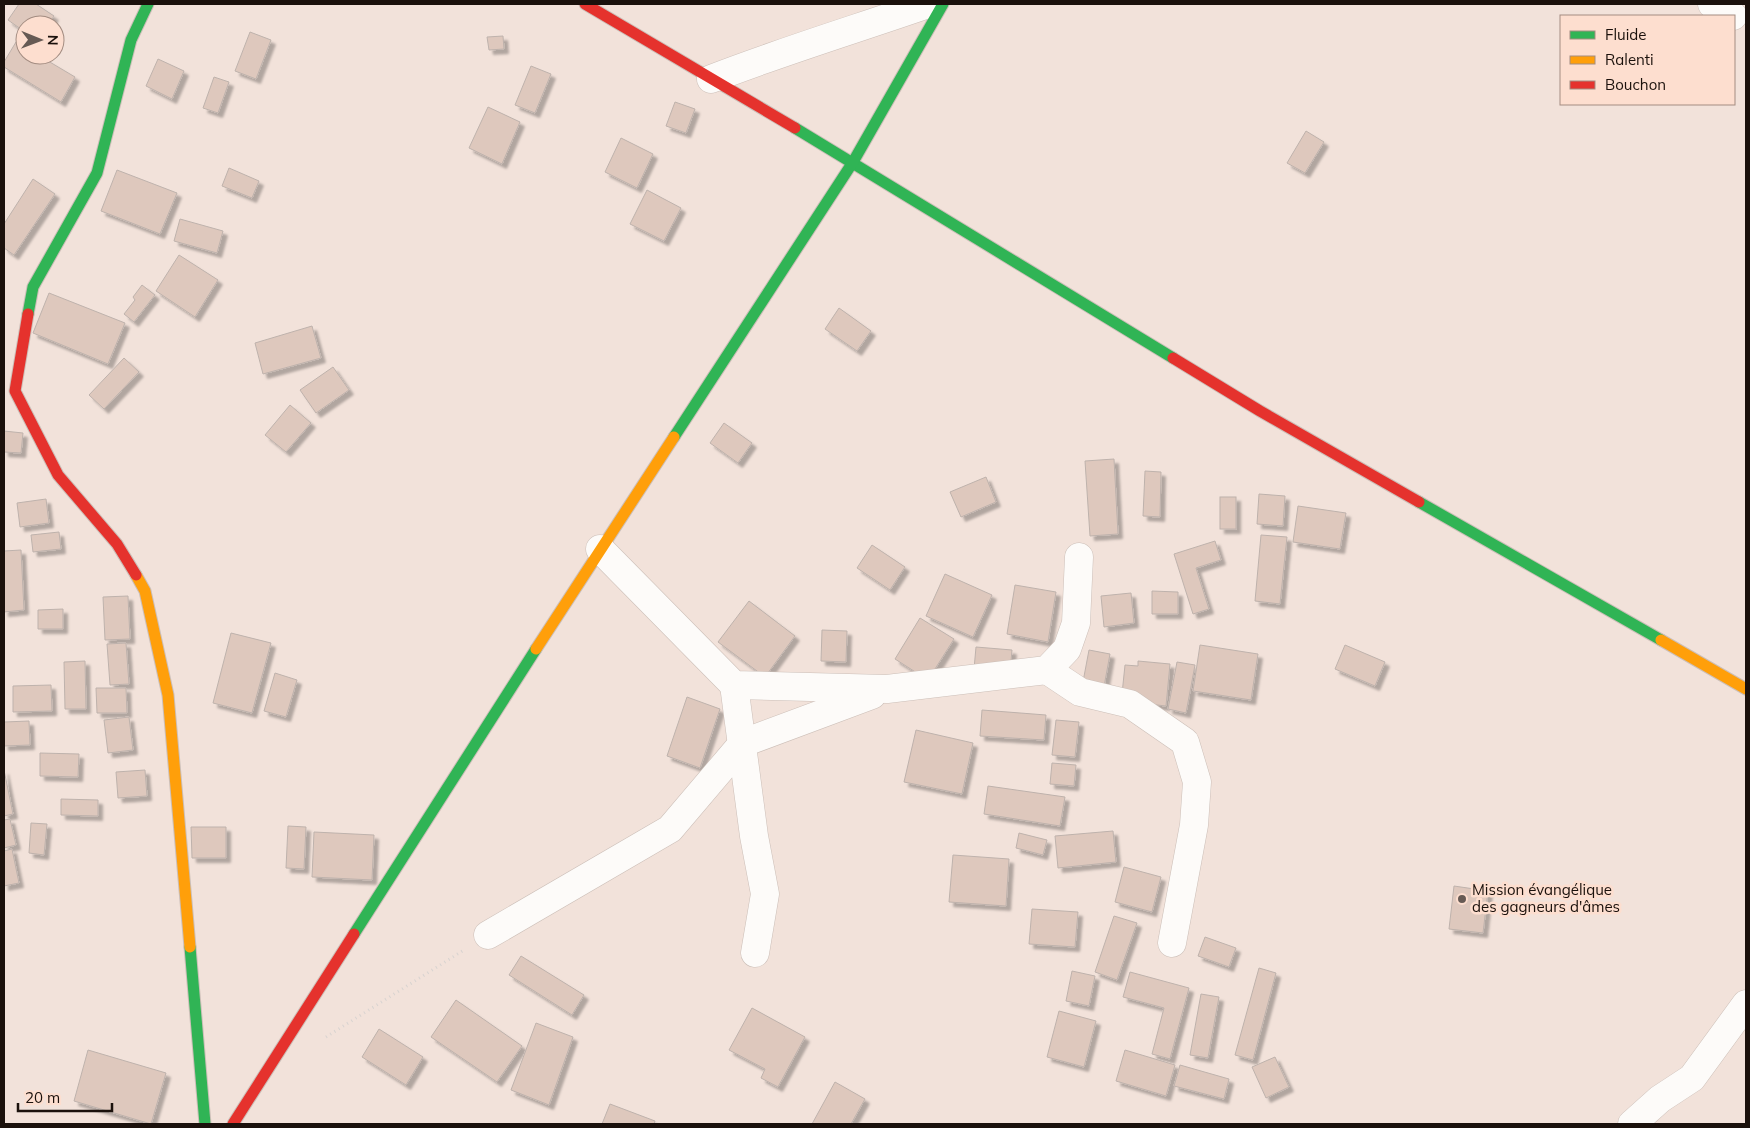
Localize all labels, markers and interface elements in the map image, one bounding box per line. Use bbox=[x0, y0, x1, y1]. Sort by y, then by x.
north arrow bbox=[15, 15, 65, 65]
legend bbox=[1560, 15, 1735, 105]
text: Fluide bbox=[1605, 25, 1646, 44]
text: N bbox=[44, 35, 62, 46]
text: Ralenti bbox=[1605, 50, 1654, 69]
text: Bouchon bbox=[1605, 75, 1666, 94]
place label: Mission évangélique des gagneurs d'âmes bbox=[1472, 880, 1620, 916]
marker: Mission évangélique des gagneurs d'âmes bbox=[1456, 893, 1468, 905]
scale bar bbox=[18, 1080, 111, 1112]
text: 20 m bbox=[25, 1088, 60, 1107]

